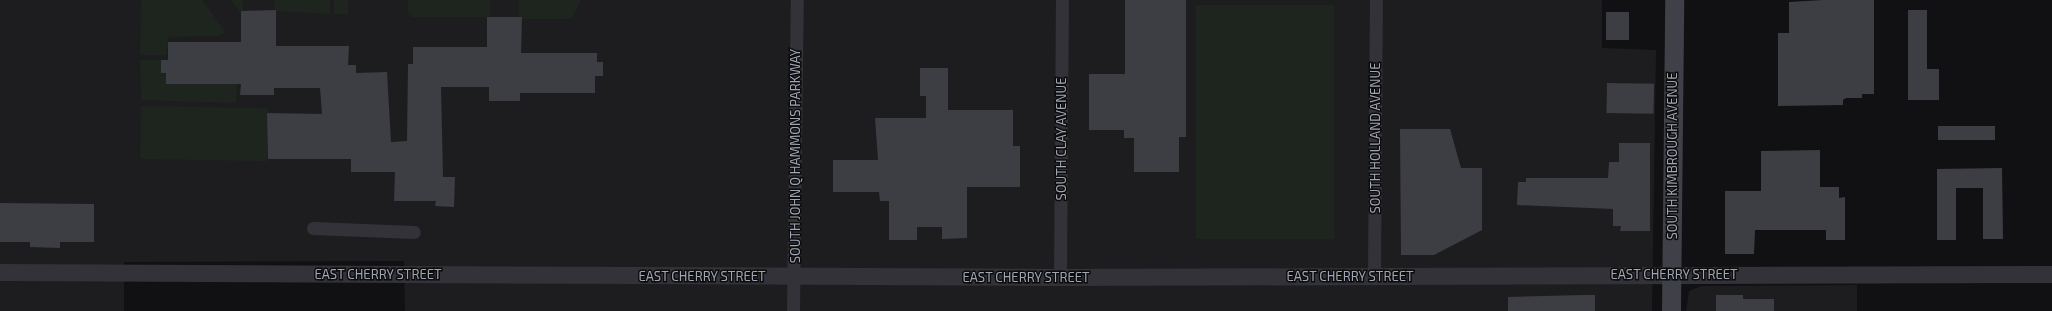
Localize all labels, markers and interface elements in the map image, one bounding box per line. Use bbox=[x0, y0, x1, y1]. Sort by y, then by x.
street label: SOUTH JOHN Q HAMMONS PARKWAY bbox=[787, 49, 803, 263]
street label: SOUTH HOLLAND AVENUE bbox=[1367, 62, 1383, 214]
street label: SOUTH KIMBROUGH AVENUE bbox=[1664, 72, 1680, 240]
street label: SOUTH CLAY AVENUE bbox=[1053, 77, 1069, 201]
street label: EAST CHERRY STREET bbox=[314, 266, 442, 282]
street label: EAST CHERRY STREET bbox=[1610, 266, 1738, 282]
street label: EAST CHERRY STREET bbox=[638, 268, 766, 284]
street label: EAST CHERRY STREET bbox=[1286, 268, 1414, 284]
street label: EAST CHERRY STREET bbox=[962, 269, 1090, 285]

